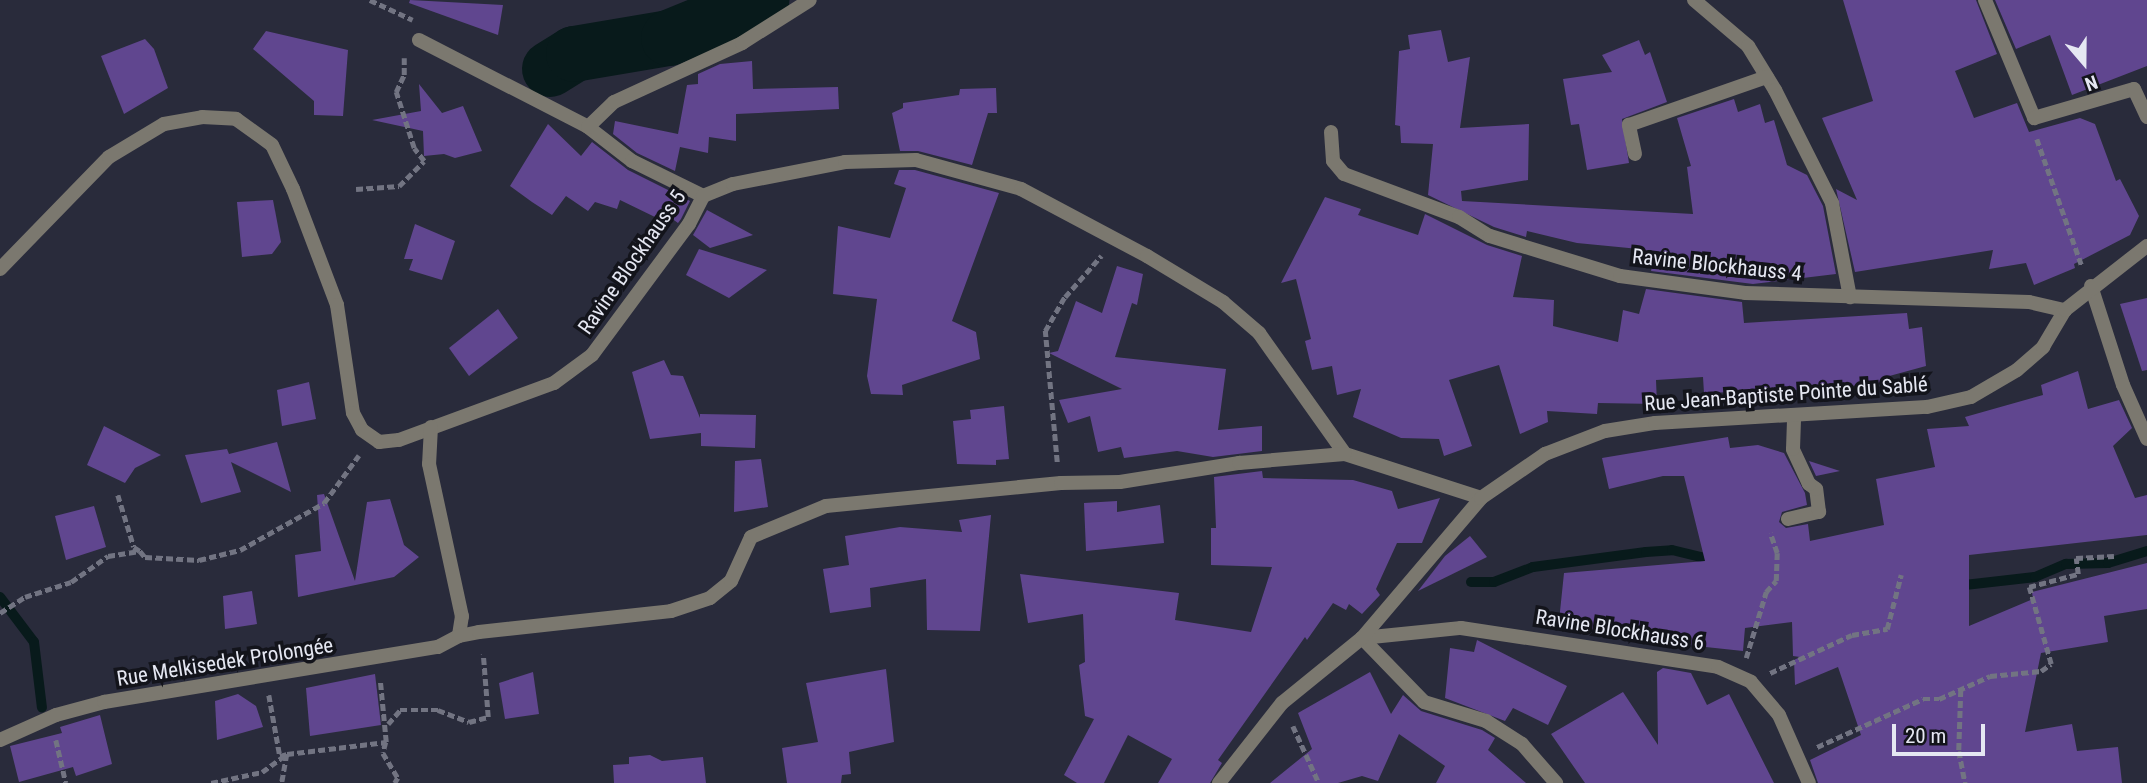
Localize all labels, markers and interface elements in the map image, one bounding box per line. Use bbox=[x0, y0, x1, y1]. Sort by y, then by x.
north arrow bbox=[2049, 28, 2119, 98]
text: N bbox=[2082, 70, 2101, 96]
street label: Ravine Blockhauss 5 bbox=[573, 185, 691, 339]
street label: Ravine Blockhauss 4 bbox=[1631, 244, 1803, 286]
street label: Rue Jean-Baptiste Pointe du Sablé bbox=[1643, 372, 1929, 416]
street label: Ravine Blockhauss 6 bbox=[1534, 604, 1706, 656]
street label: Rue Melkisedek Prolongée bbox=[115, 632, 335, 692]
scale bar bbox=[1895, 710, 1988, 754]
text: 20 m bbox=[1905, 724, 1946, 748]

